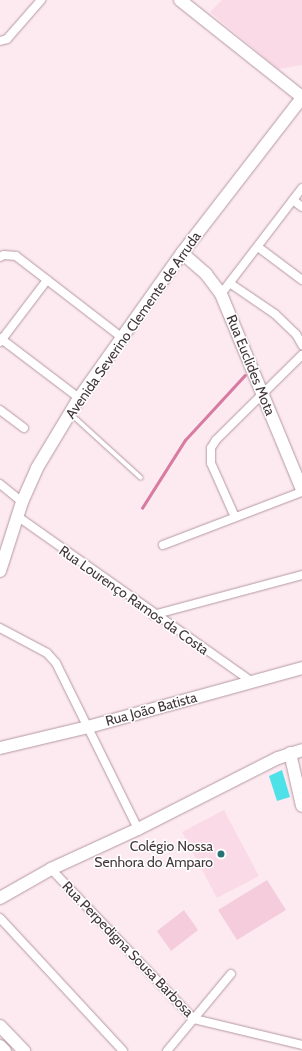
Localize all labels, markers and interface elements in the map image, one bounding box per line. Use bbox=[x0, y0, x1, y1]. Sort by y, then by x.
street label: Avenida Severino Clemente de Arruda bbox=[62, 228, 204, 422]
street label: Rua Euclides Mota bbox=[223, 312, 279, 418]
street label: Rua Lourenço Ramos da Costa bbox=[56, 542, 212, 658]
street label: Rua João Batista bbox=[103, 689, 199, 729]
place label: Colégio Nossa Senhora do Amparo bbox=[94, 838, 213, 870]
marker: Colégio Nossa Senhora do Amparo bbox=[216, 849, 226, 859]
street label: Rua Perpedigna Sousa Barbosa bbox=[59, 878, 197, 1020]

